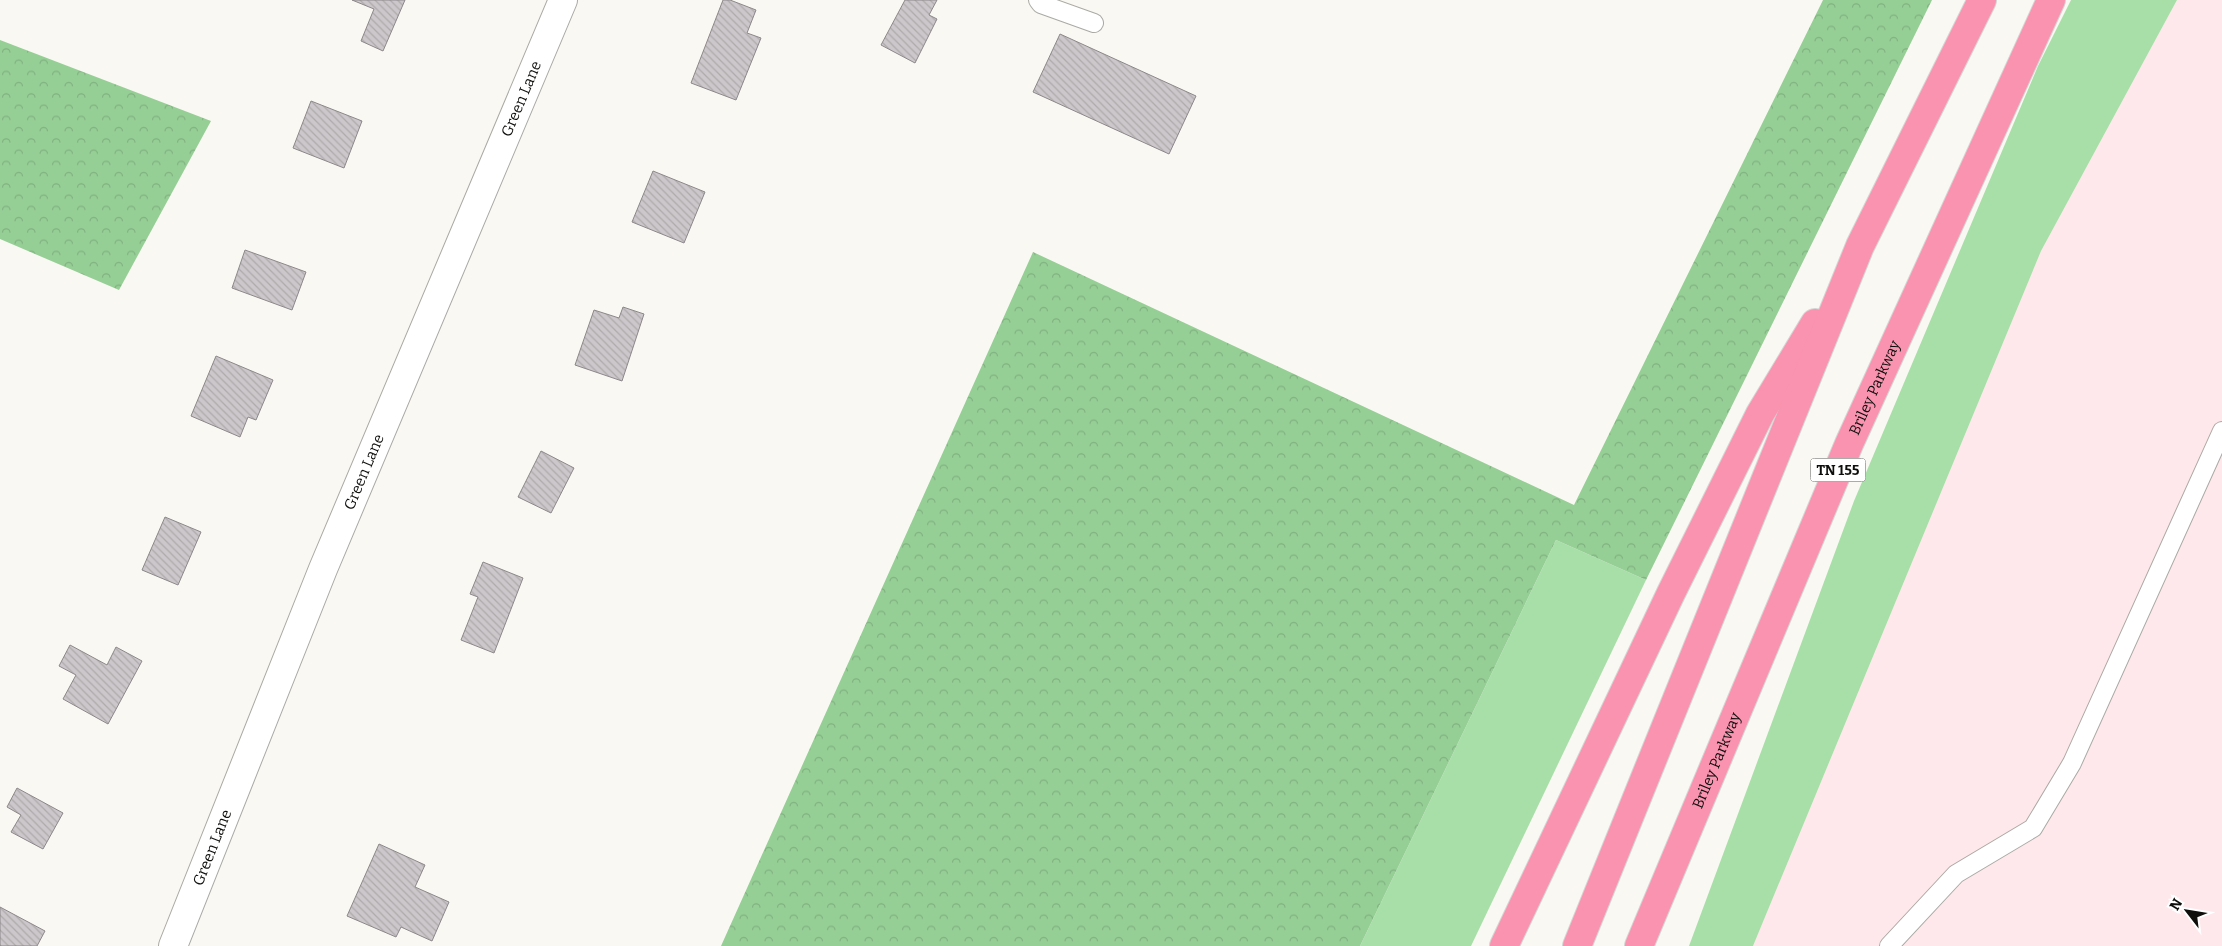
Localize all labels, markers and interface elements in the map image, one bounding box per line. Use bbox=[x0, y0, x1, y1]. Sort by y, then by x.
street label: Green Lane bbox=[497, 58, 545, 139]
street label: Briley Parkway bbox=[1845, 337, 1904, 438]
street label: Green Lane bbox=[340, 432, 388, 513]
road number: TN 155 bbox=[1810, 458, 1866, 482]
street label: Briley Parkway bbox=[1689, 710, 1745, 811]
street label: Green Lane bbox=[189, 807, 235, 888]
north arrow bbox=[2162, 886, 2212, 936]
text: N bbox=[2166, 895, 2186, 914]

